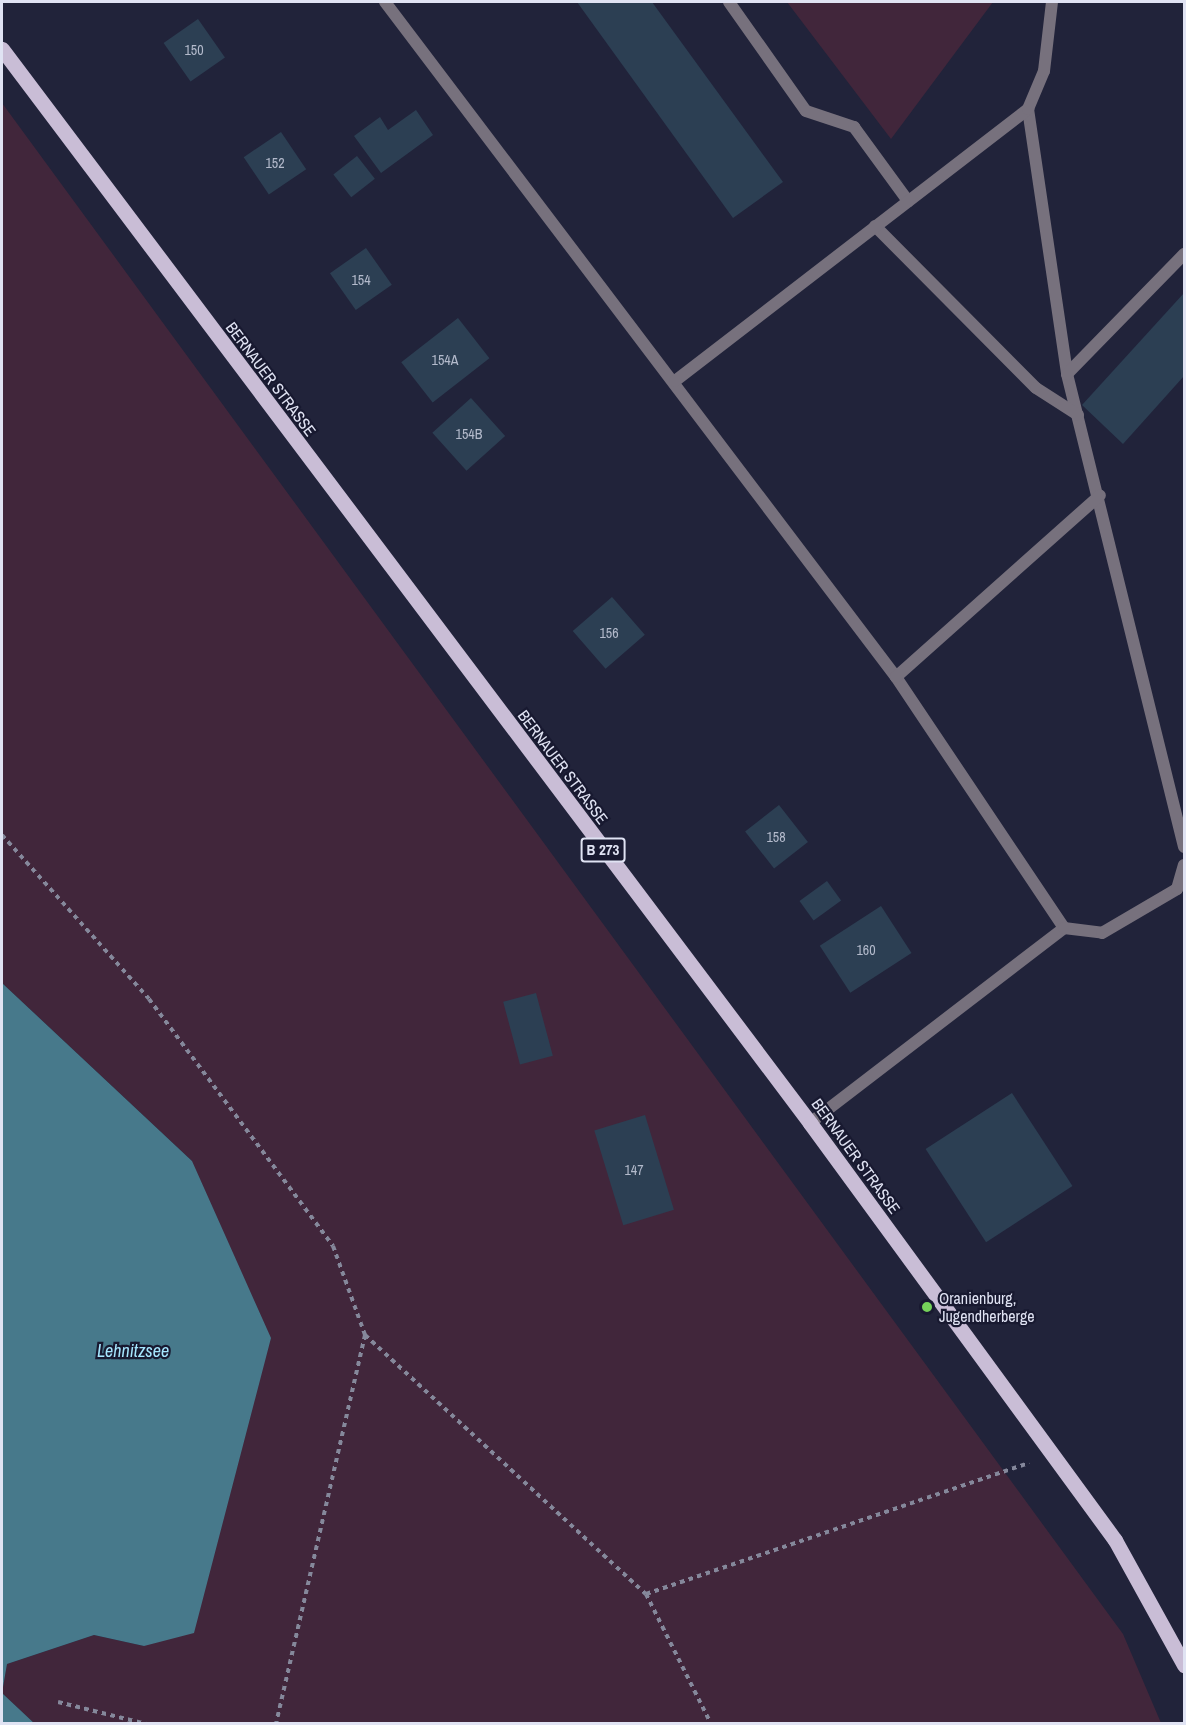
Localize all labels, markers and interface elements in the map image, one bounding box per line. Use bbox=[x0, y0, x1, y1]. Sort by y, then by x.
house number: 150 bbox=[184, 42, 204, 58]
house number: 152 bbox=[265, 155, 285, 171]
house number: 154 bbox=[351, 272, 371, 288]
street label: BERNAUER STRASSE bbox=[222, 318, 320, 440]
house number: 154A bbox=[432, 352, 458, 368]
house number: 154B bbox=[456, 426, 482, 442]
house number: 156 bbox=[599, 625, 619, 641]
street label: BERNAUER STRASSE bbox=[514, 706, 612, 828]
house number: 158 bbox=[766, 829, 786, 845]
road number: B 273 bbox=[580, 838, 626, 862]
house number: 160 bbox=[856, 942, 876, 958]
street label: BERNAUER STRASSE bbox=[808, 1095, 904, 1217]
house number: 147 bbox=[624, 1162, 644, 1178]
place label: Oranienburg, Jugendherberge bbox=[939, 1288, 1035, 1326]
marker: Oranienburg, Jugendherberge bbox=[920, 1300, 934, 1314]
water label: Lehnitzsee bbox=[97, 1340, 169, 1362]

